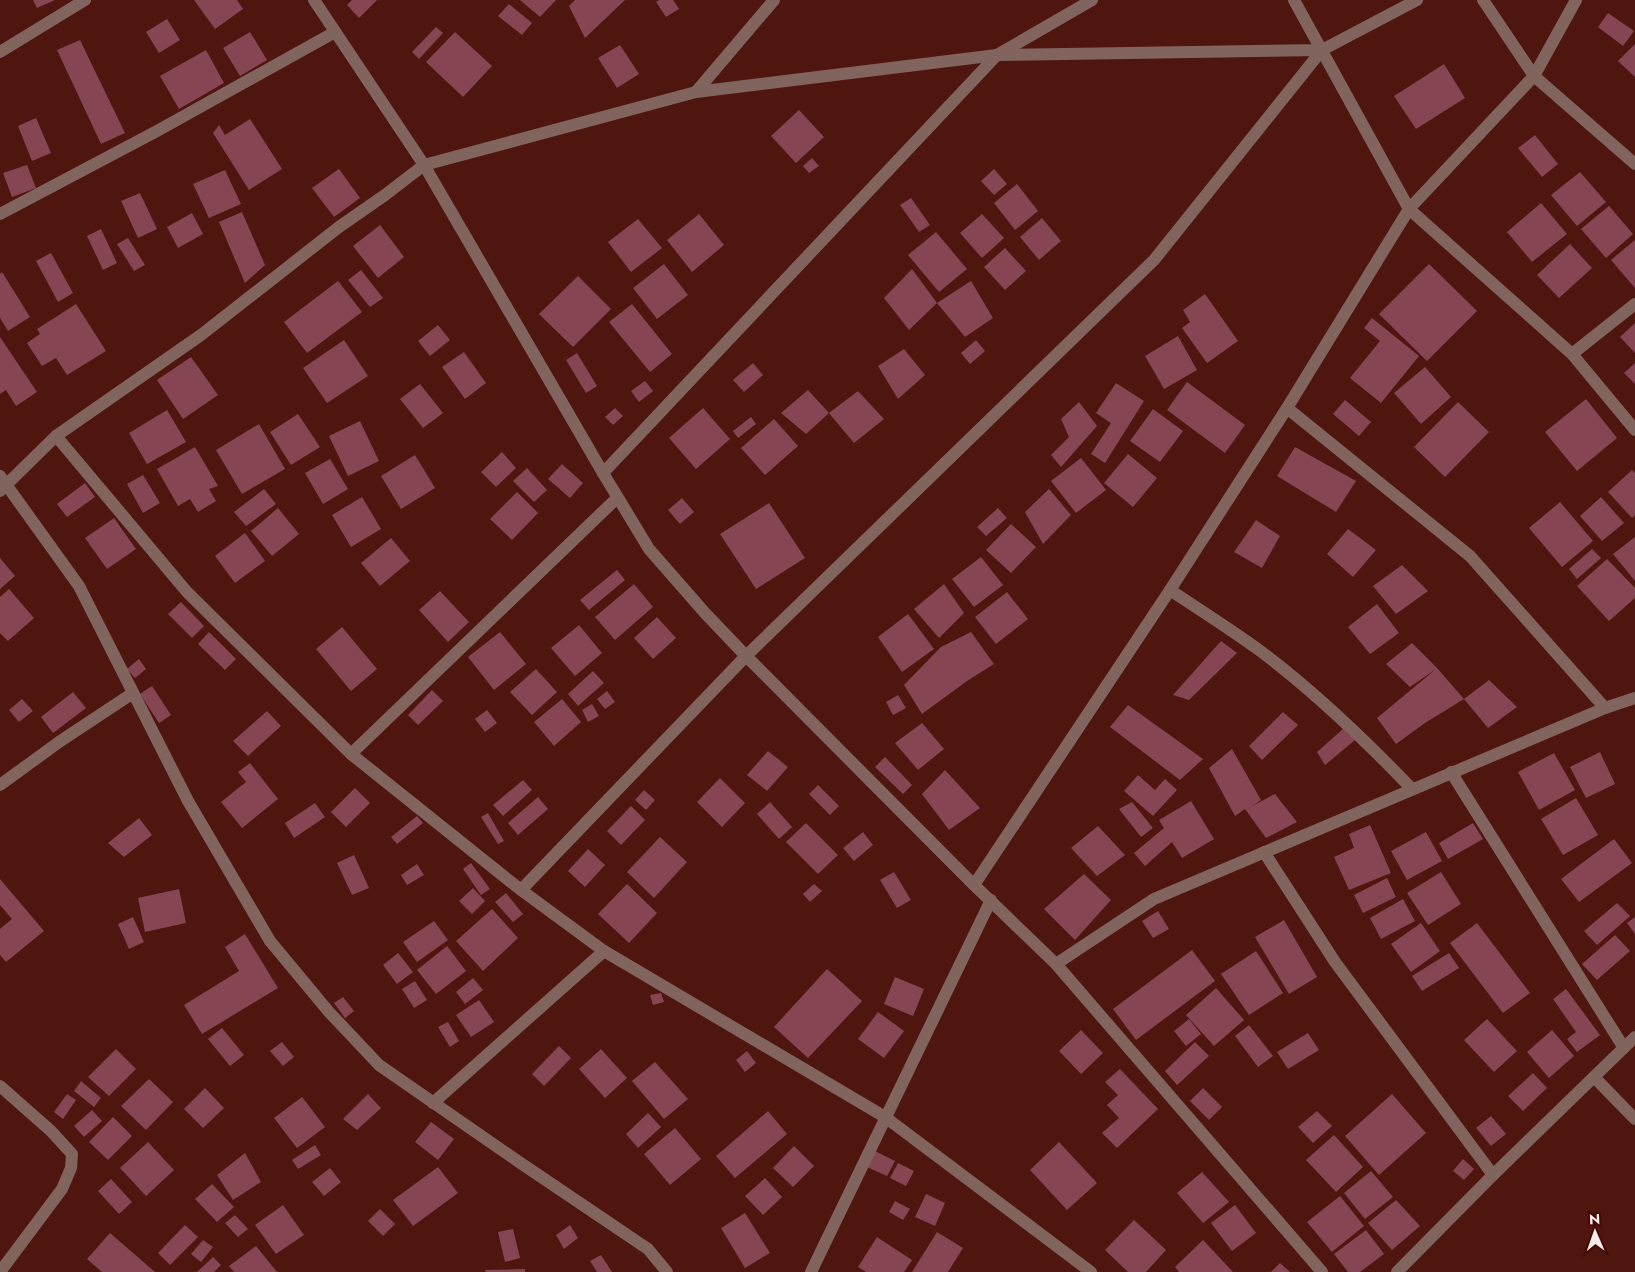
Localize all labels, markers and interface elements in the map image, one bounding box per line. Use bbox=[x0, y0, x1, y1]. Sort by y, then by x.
north arrow bbox=[1570, 1207, 1620, 1257]
text: N bbox=[1589, 1209, 1600, 1229]

